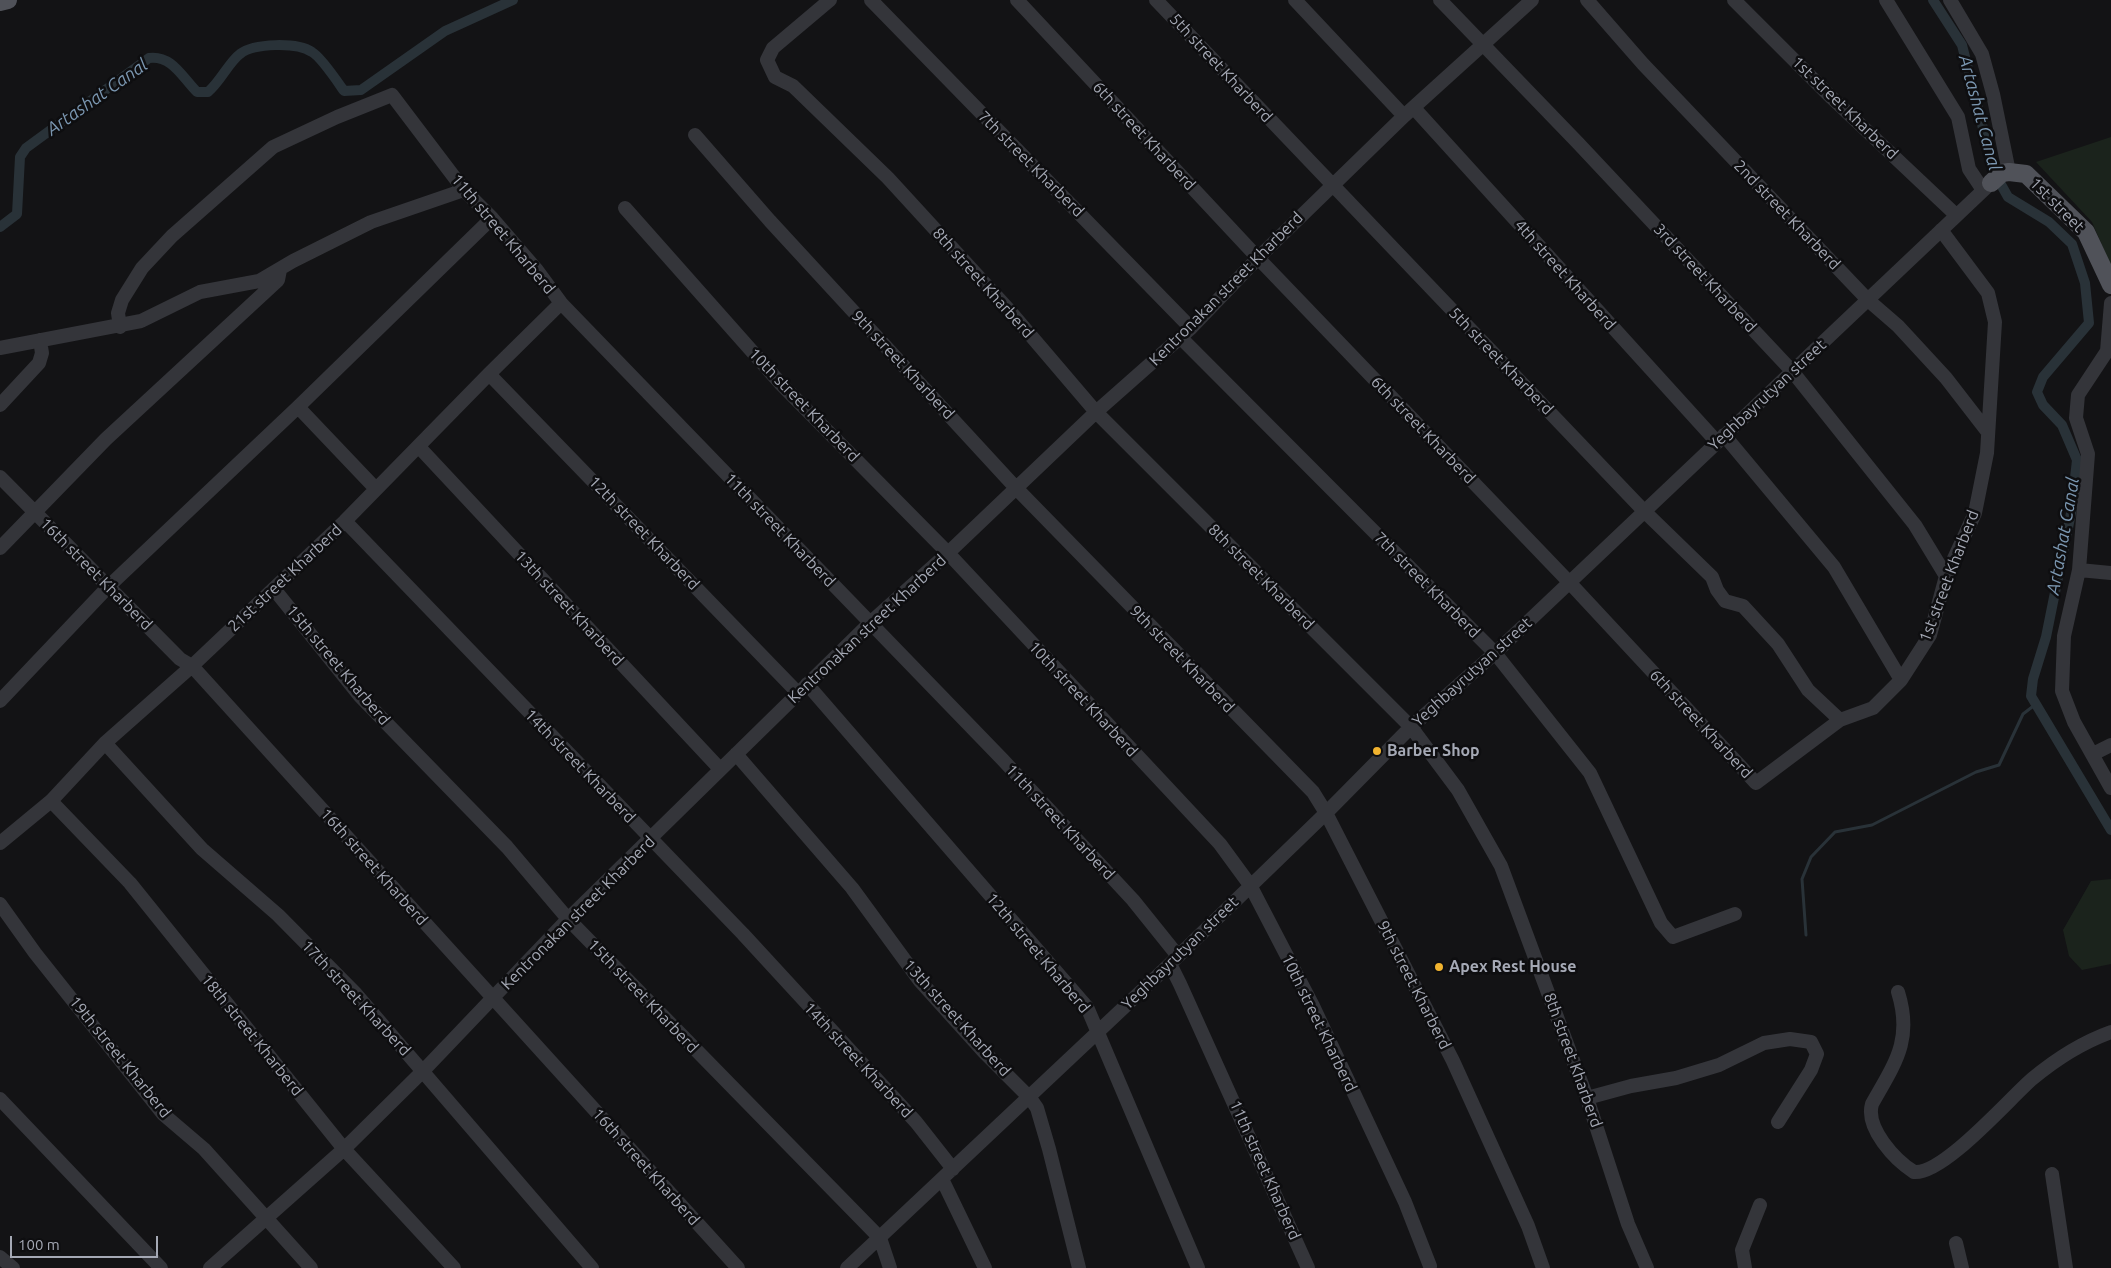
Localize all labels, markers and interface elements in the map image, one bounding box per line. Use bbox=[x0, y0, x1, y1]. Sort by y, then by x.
street label: 5th street Kharberd bbox=[1166, 10, 1276, 126]
street label: 1st street Kharberd bbox=[1788, 53, 1902, 163]
water label: Artashat Canal bbox=[1954, 53, 2006, 173]
water label: Artashat Canal bbox=[42, 54, 152, 140]
street label: 6th street Kharberd bbox=[1089, 78, 1199, 194]
street label: 7th street Kharberd bbox=[974, 107, 1088, 221]
street label: 2nd street Kharberd bbox=[1730, 156, 1844, 274]
street label: 11th street Kharberd bbox=[447, 170, 559, 298]
street label: 1st street bbox=[2026, 174, 2088, 236]
street label: Kentronakan street Kharberd bbox=[1145, 208, 1307, 370]
street label: 4th street Kharberd bbox=[1510, 216, 1620, 334]
street label: 3rd street Kharberd bbox=[1650, 220, 1760, 336]
street label: 8th street Kharberd bbox=[928, 224, 1038, 342]
street label: 5th street Kharberd bbox=[1445, 303, 1557, 419]
street label: 9th street Kharberd bbox=[848, 307, 958, 423]
street label: Yeghbayrutyan street bbox=[1704, 335, 1830, 455]
street label: 10th street Kharberd bbox=[745, 344, 863, 466]
street label: 6th street Kharberd bbox=[1367, 372, 1479, 488]
street label: 11th street Kharberd bbox=[721, 469, 839, 591]
street label: 12th street Kharberd bbox=[585, 472, 703, 594]
water label: Artashat Canal bbox=[2042, 476, 2084, 596]
street label: 1st street Kharberd bbox=[1915, 507, 1983, 645]
street label: 16th street Kharberd bbox=[36, 514, 156, 634]
street label: 21st street Kharberd bbox=[224, 520, 346, 636]
street label: 8th street Kharberd bbox=[1204, 520, 1318, 634]
street label: 7th street Kharberd bbox=[1370, 528, 1484, 642]
street label: 13th street Kharberd bbox=[511, 546, 627, 670]
street label: Kentronakan street Kharberd bbox=[784, 551, 950, 707]
street label: 15th street Kharberd bbox=[282, 601, 394, 729]
street label: 9th street Kharberd bbox=[1126, 601, 1238, 717]
street label: Yeghbayrutyan street bbox=[1408, 613, 1536, 731]
street label: 10th street Kharberd bbox=[1025, 637, 1141, 761]
street label: 6th street Kharberd bbox=[1646, 666, 1756, 782]
street label: 14th street Kharberd bbox=[521, 705, 639, 827]
place label: Barber Shop bbox=[1387, 741, 1480, 761]
marker: Barber Shop bbox=[1371, 745, 1383, 757]
street label: 11th street Kharberd bbox=[1002, 760, 1118, 884]
street label: 16th street Kharberd bbox=[316, 805, 432, 929]
street label: Kentronakan street Kharberd bbox=[497, 832, 659, 994]
street label: 12th street Kharberd bbox=[982, 889, 1094, 1017]
street label: Yeghbayrutyan street bbox=[1118, 892, 1242, 1014]
street label: 9th street Kharberd bbox=[1373, 917, 1455, 1053]
street label: 15th street Kharberd bbox=[584, 935, 702, 1057]
street label: 17th street Kharberd bbox=[298, 936, 414, 1060]
street label: 10th street Kharberd bbox=[1277, 951, 1361, 1095]
street label: 13th street Kharberd bbox=[899, 956, 1015, 1080]
place label: Apex Rest House bbox=[1449, 957, 1577, 977]
marker: Apex Rest House bbox=[1433, 961, 1445, 973]
street label: 18th street Kharberd bbox=[197, 970, 307, 1100]
street label: 8th street Kharberd bbox=[1540, 990, 1606, 1130]
street label: 19th street Kharberd bbox=[65, 992, 175, 1122]
street label: 14th street Kharberd bbox=[800, 998, 916, 1122]
street label: 11th street Kharberd bbox=[1226, 1097, 1304, 1243]
street label: 16th street Kharberd bbox=[588, 1105, 704, 1229]
scale bar bbox=[12, 1226, 160, 1258]
text: 100 m bbox=[18, 1236, 60, 1253]

